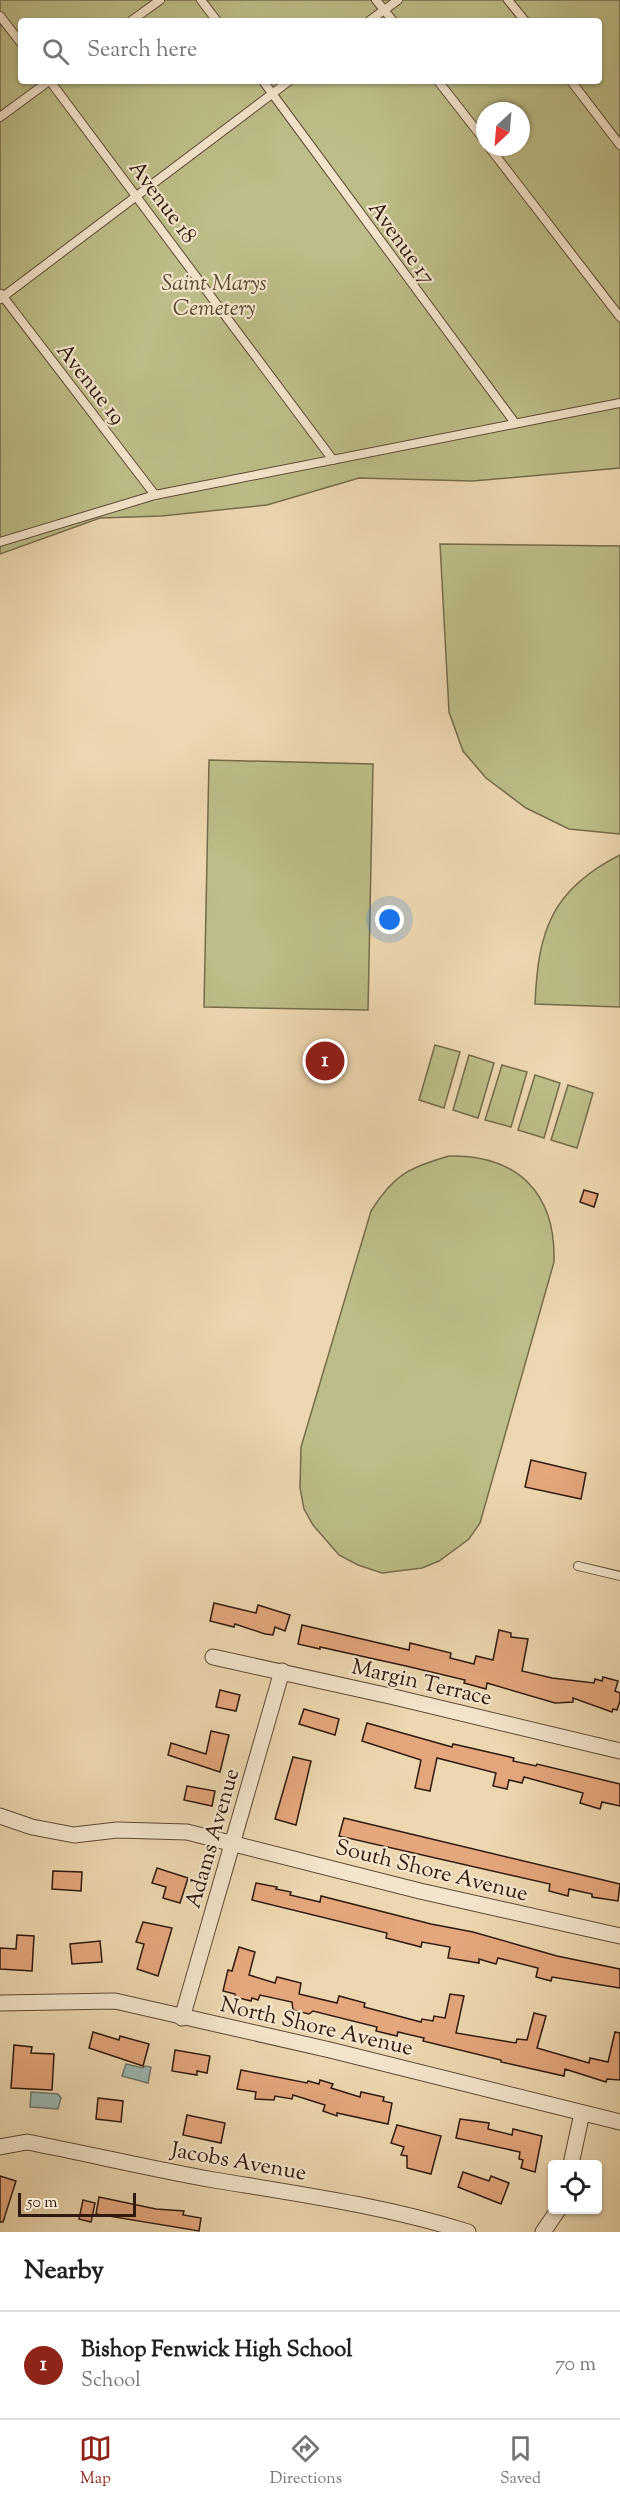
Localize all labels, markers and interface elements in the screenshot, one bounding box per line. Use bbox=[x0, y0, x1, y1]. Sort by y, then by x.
search box bbox=[18, 18, 602, 84]
icon: search bbox=[39, 35, 72, 68]
text: Search here bbox=[87, 35, 197, 67]
north arrow bbox=[476, 102, 530, 156]
street label: Avenue 18 bbox=[120, 155, 203, 251]
street label: Avenue 17 bbox=[359, 195, 442, 292]
park label: Saint Marys Cemetery bbox=[161, 269, 267, 326]
street label: Avenue 19 bbox=[47, 337, 132, 433]
your location bbox=[375, 905, 404, 934]
pin: 1 bbox=[306, 1038, 344, 1084]
street label: Margin Terrace bbox=[348, 1652, 495, 1716]
street label: Adams Avenue bbox=[179, 1765, 249, 1913]
street label: South Shore Avenue bbox=[332, 1832, 531, 1911]
street label: North Shore Avenue bbox=[217, 1990, 416, 2066]
street label: Jacobs Avenue bbox=[167, 2135, 309, 2191]
map controls bbox=[548, 2160, 602, 2214]
button: locate bbox=[548, 2160, 602, 2214]
scale bar bbox=[18, 2190, 136, 2218]
text: 50 m bbox=[27, 2192, 58, 2215]
text: Nearby bbox=[24, 2253, 104, 2290]
text: Bishop Fenwick High School bbox=[81, 2335, 352, 2367]
text: 1 bbox=[40, 2351, 47, 2380]
text: 70 m bbox=[555, 2351, 596, 2380]
text: School bbox=[81, 2367, 141, 2396]
tab: Map bbox=[79, 2432, 112, 2491]
tab: Directions bbox=[270, 2432, 342, 2491]
tab: Saved bbox=[500, 2432, 541, 2491]

